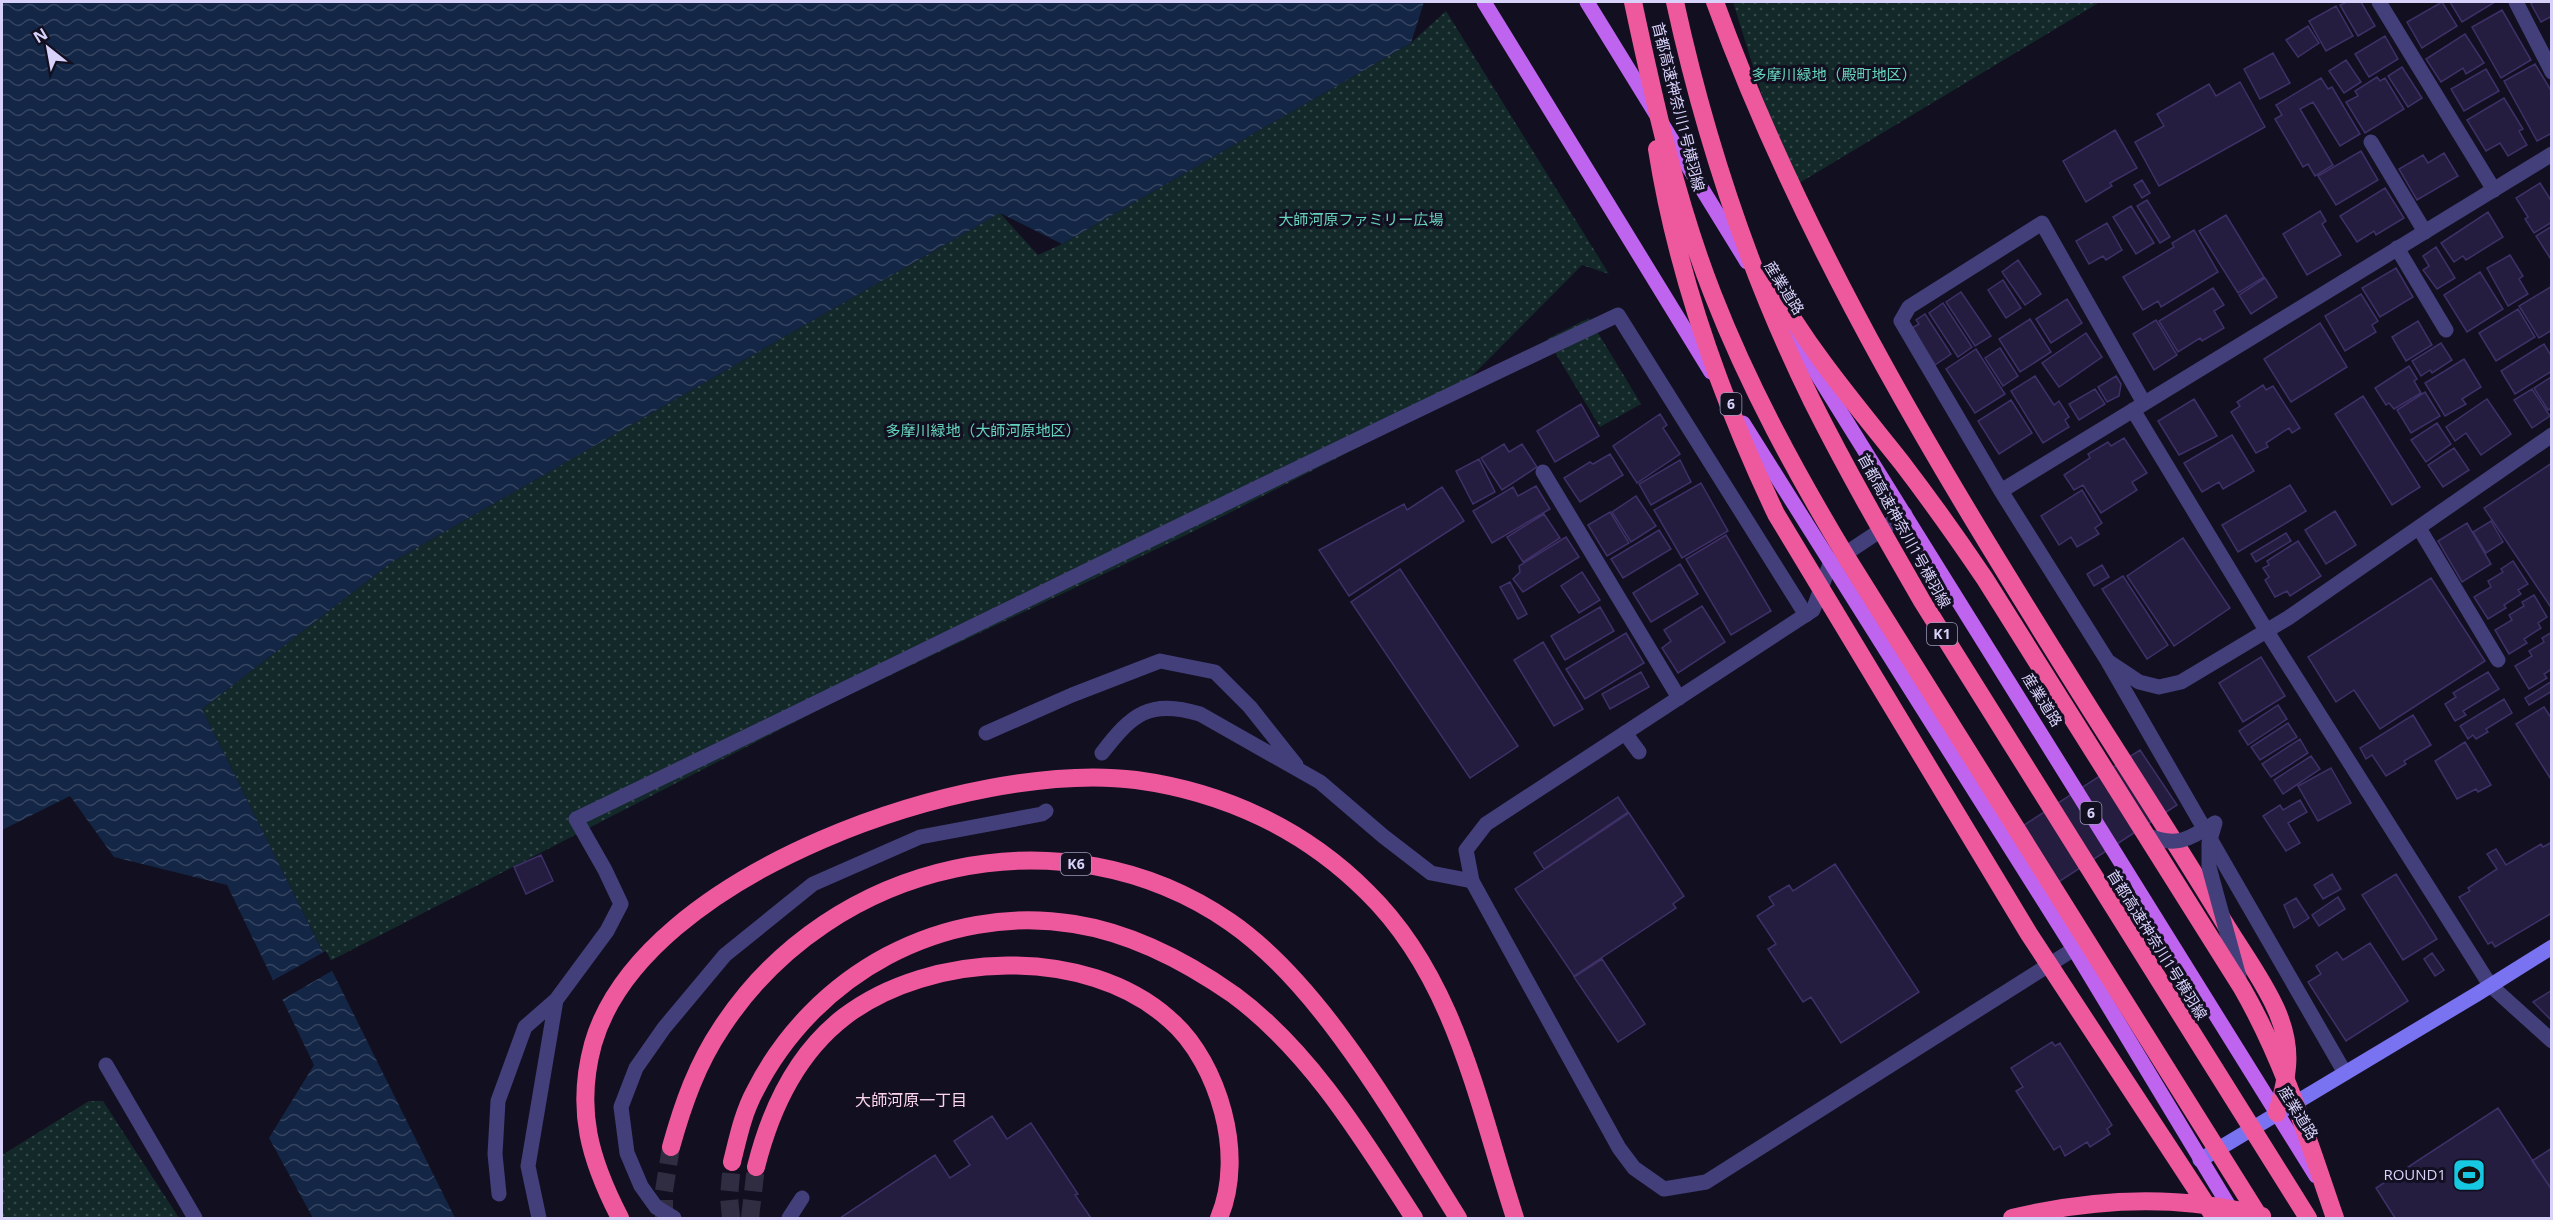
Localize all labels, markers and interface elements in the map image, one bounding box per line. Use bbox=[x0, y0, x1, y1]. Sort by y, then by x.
north arrow bbox=[18, 18, 78, 78]
street label: 首都高速神奈川1号横羽線 bbox=[1648, 20, 1710, 193]
text: N bbox=[29, 22, 52, 48]
park label: 多摩川緑地（殿町地区） bbox=[1751, 64, 1917, 84]
park label: 大師河原ファミリー広場 bbox=[1278, 209, 1444, 229]
street label: 産業道路 bbox=[1760, 257, 1809, 318]
road number: 6 bbox=[1720, 393, 1742, 415]
park label: 多摩川緑地（大師河原地区） bbox=[885, 420, 1081, 440]
street label: 首都高速神奈川1号横羽線 bbox=[1854, 450, 1956, 611]
road number: K1 bbox=[1927, 623, 1957, 645]
street label: 産業道路 bbox=[2018, 669, 2067, 730]
road number: 6 bbox=[2080, 802, 2102, 824]
road number: K6 bbox=[1061, 853, 1091, 875]
street label: 首都高速神奈川1号横羽線 bbox=[2103, 866, 2212, 1023]
street label: 産業道路 bbox=[2274, 1082, 2323, 1143]
district label: 大師河原一丁目 bbox=[855, 1089, 967, 1111]
sports icon: ROUND1 bbox=[2451, 1157, 2487, 1193]
place label: ROUND1 bbox=[2383, 1164, 2446, 1184]

